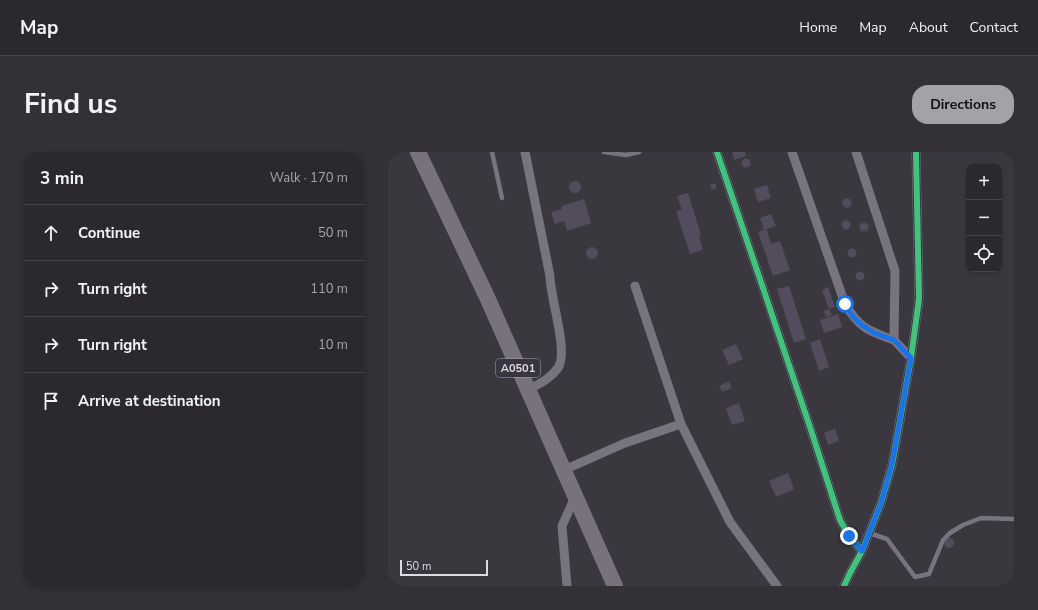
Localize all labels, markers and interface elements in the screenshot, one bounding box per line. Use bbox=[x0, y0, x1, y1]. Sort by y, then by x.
text: Map bbox=[20, 15, 58, 41]
text: Home bbox=[799, 18, 837, 37]
text: Map bbox=[859, 18, 887, 37]
text: About bbox=[909, 18, 948, 37]
text: Contact bbox=[970, 18, 1018, 37]
text: Find us bbox=[24, 85, 118, 123]
button: Directions bbox=[912, 85, 1014, 124]
map controls bbox=[966, 164, 1002, 272]
button: + bbox=[966, 164, 1002, 200]
text: 3 min bbox=[40, 167, 84, 190]
text: Walk · 170 m bbox=[270, 169, 348, 187]
button: − bbox=[966, 200, 1002, 236]
icon: ahead bbox=[40, 222, 62, 244]
text: Continue bbox=[78, 223, 140, 243]
text: 50 m bbox=[318, 224, 348, 242]
button: locate bbox=[966, 236, 1002, 272]
icon: right bbox=[40, 278, 62, 300]
text: Turn right bbox=[78, 279, 147, 299]
text: 110 m bbox=[310, 280, 348, 298]
route start bbox=[836, 295, 854, 313]
icon: right bbox=[40, 334, 62, 356]
text: Turn right bbox=[78, 335, 147, 355]
text: 10 m bbox=[318, 336, 348, 354]
road number: A0501 bbox=[496, 359, 540, 377]
icon: arrive bbox=[40, 390, 62, 412]
text: Arrive at destination bbox=[78, 391, 221, 411]
route end bbox=[840, 527, 858, 545]
scale bar bbox=[400, 558, 488, 577]
text: 50 m bbox=[406, 559, 431, 574]

